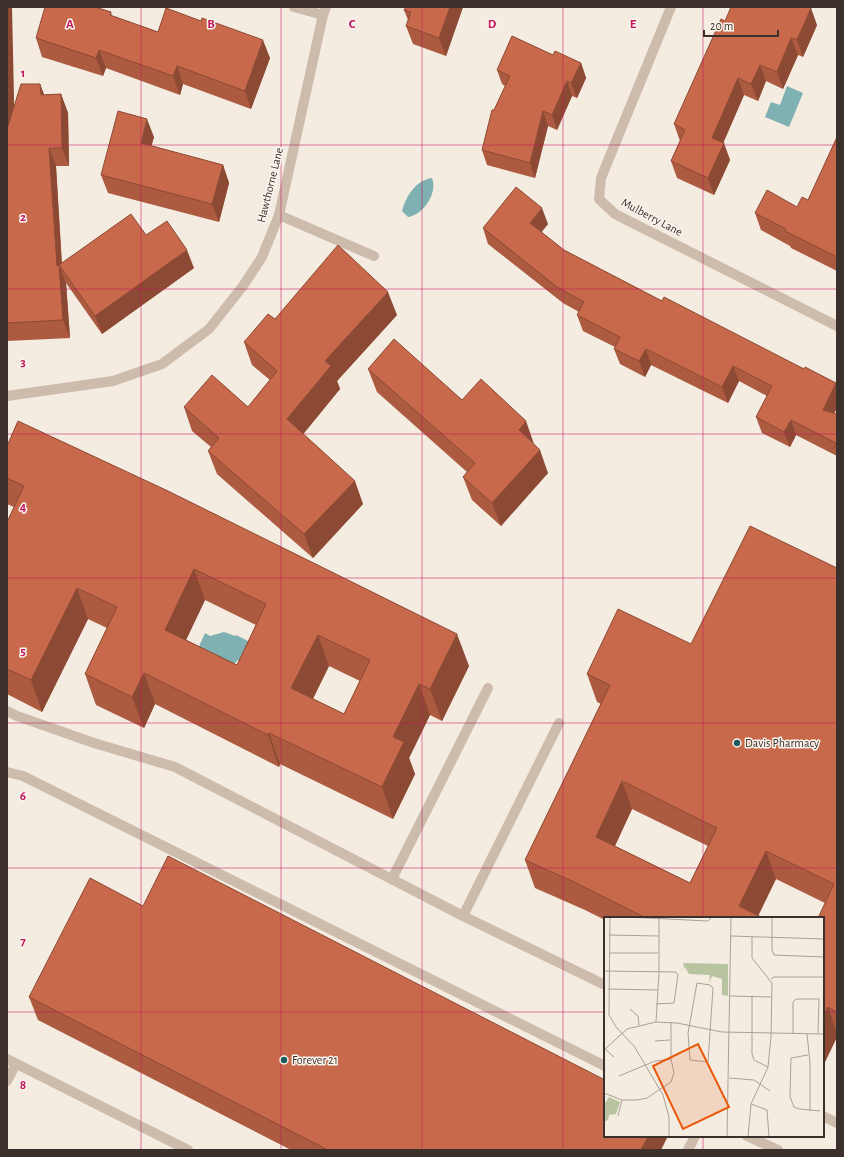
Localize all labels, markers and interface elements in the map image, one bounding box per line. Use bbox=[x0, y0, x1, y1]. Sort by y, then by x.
scale bar bbox=[704, 12, 778, 38]
text: A bbox=[66, 18, 74, 31]
text: B bbox=[207, 18, 215, 31]
text: C bbox=[349, 18, 356, 31]
text: D bbox=[488, 18, 497, 31]
text: E bbox=[630, 18, 637, 31]
text: 20 m bbox=[710, 20, 733, 32]
text: 1 bbox=[21, 67, 25, 80]
street label: Hawthorne Lane bbox=[255, 146, 285, 224]
street label: Mulberry Lane bbox=[619, 196, 684, 239]
text: 2 bbox=[20, 211, 26, 224]
text: 3 bbox=[20, 356, 26, 369]
text: 4 bbox=[20, 501, 27, 514]
text: 5 bbox=[20, 645, 26, 658]
place label: Davis Pharmacy bbox=[745, 737, 819, 750]
marker: Davis Pharmacy bbox=[732, 738, 742, 748]
text: 6 bbox=[20, 790, 26, 803]
inset map bbox=[604, 917, 824, 1137]
text: 7 bbox=[20, 935, 26, 948]
place label: Forever 21 bbox=[292, 1054, 338, 1066]
marker: Forever 21 bbox=[279, 1055, 289, 1065]
text: 8 bbox=[20, 1079, 26, 1092]

